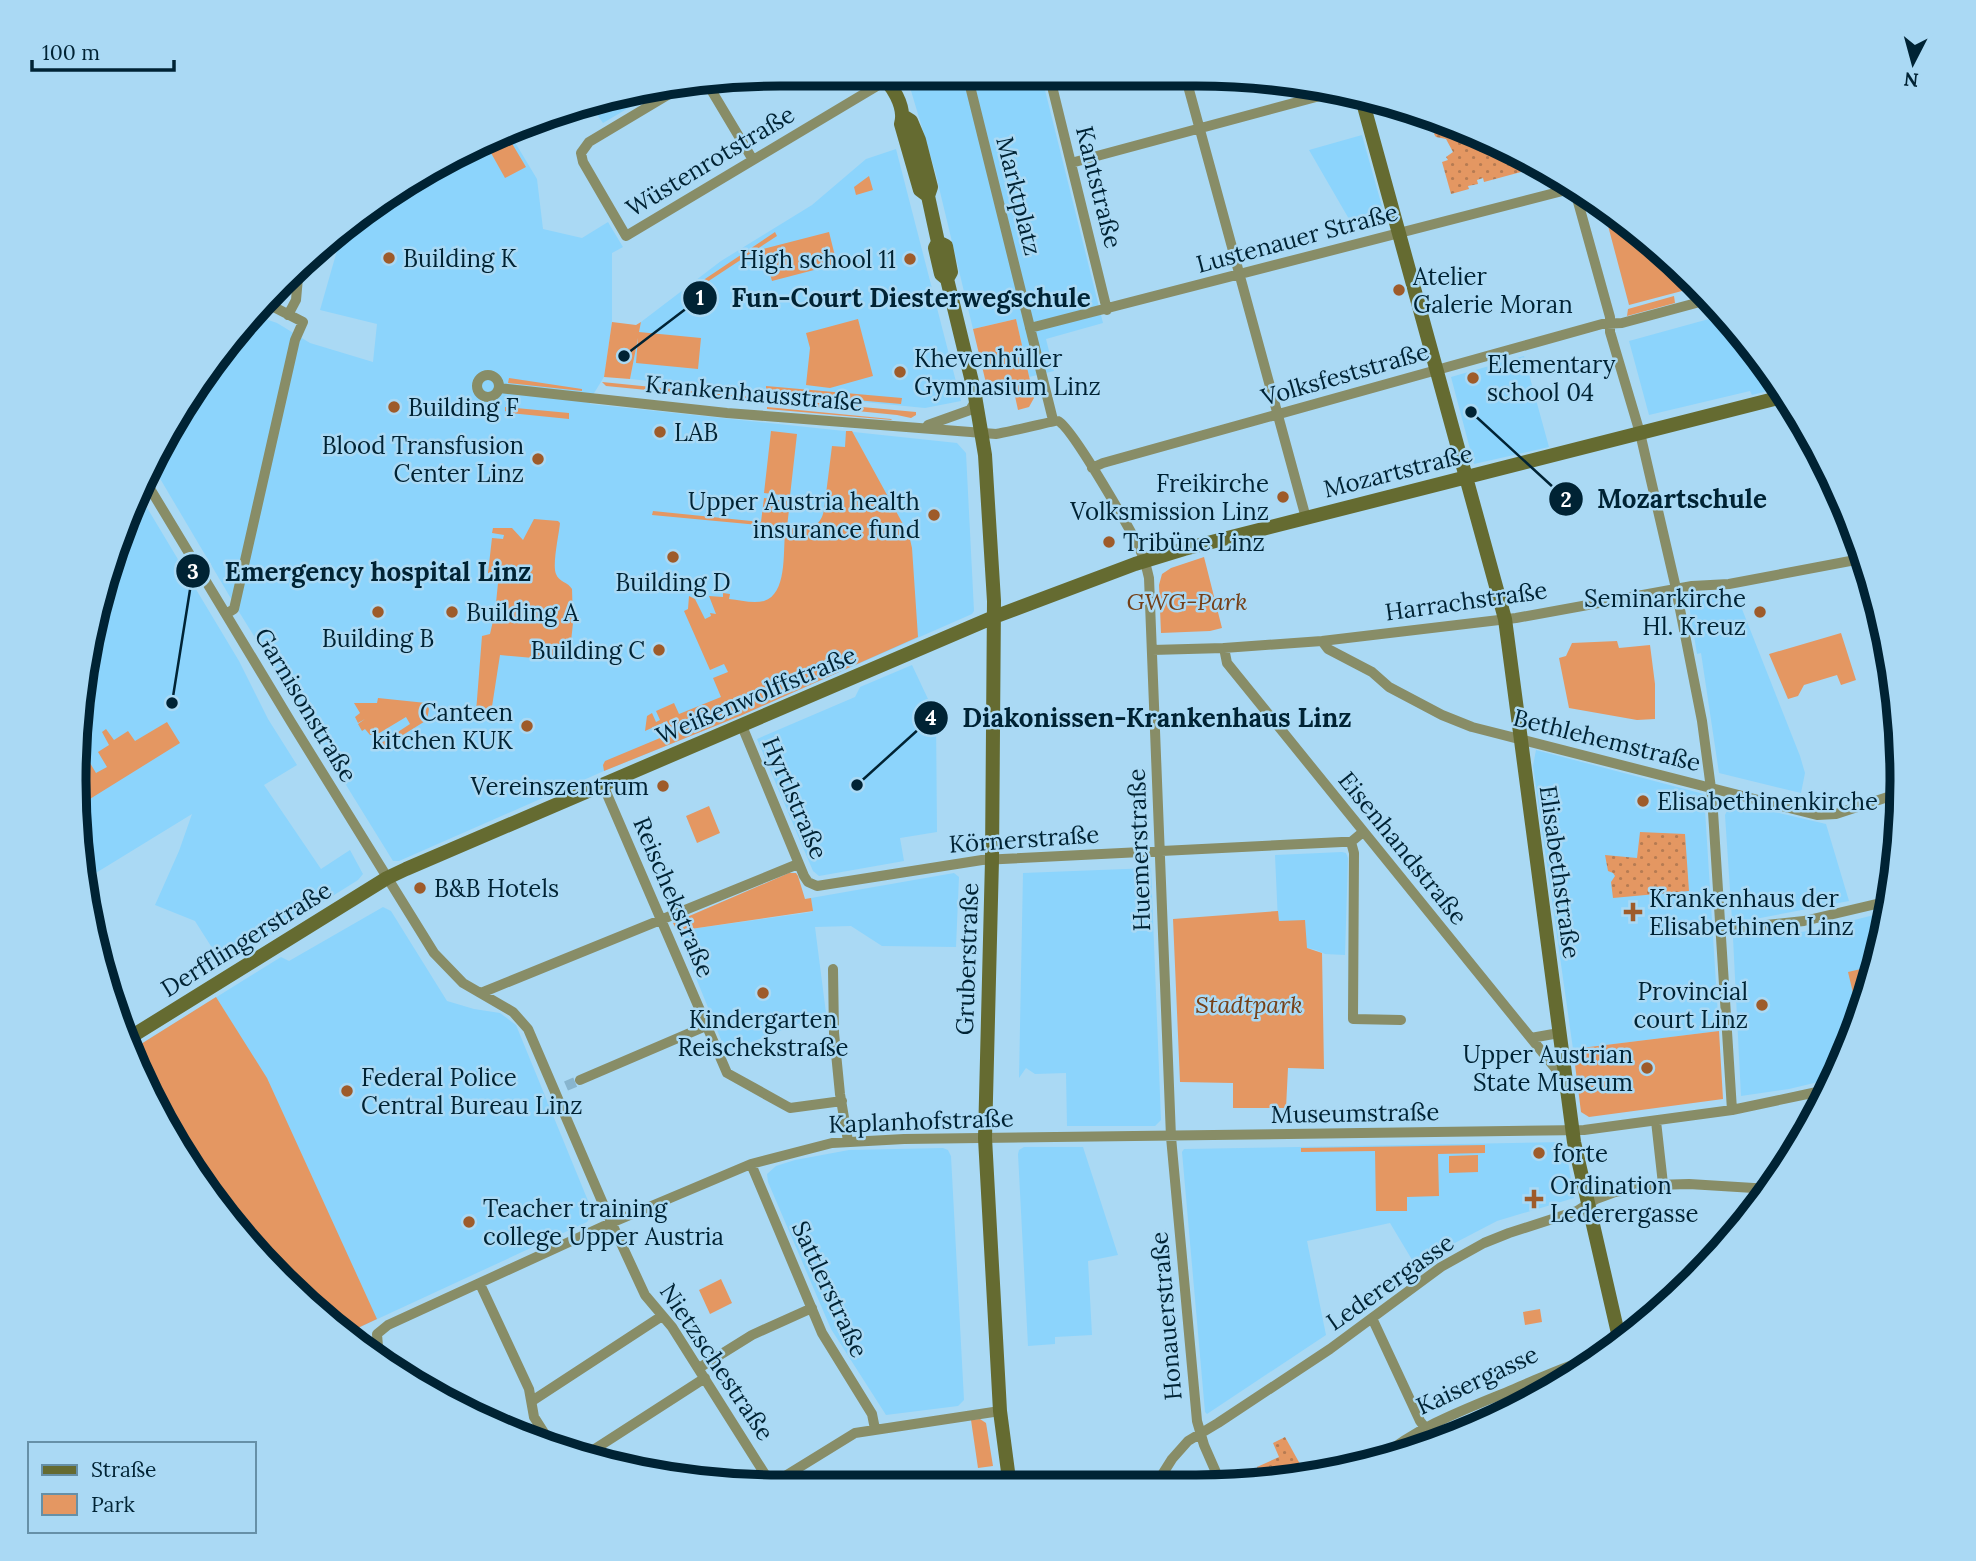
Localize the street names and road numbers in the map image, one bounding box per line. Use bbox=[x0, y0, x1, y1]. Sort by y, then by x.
street label: Wüstenrotstraße bbox=[620, 98, 800, 224]
street label: Kantstraße bbox=[1069, 123, 1129, 251]
street label: Marktplatz bbox=[989, 133, 1049, 259]
street label: Lustenauer Straße bbox=[1193, 196, 1401, 280]
street label: Volksfeststraße bbox=[1257, 335, 1432, 413]
street label: Krankenhausstraße bbox=[644, 368, 864, 418]
street label: Mozartstraße bbox=[1320, 437, 1476, 505]
street label: Harrachstraße bbox=[1383, 574, 1549, 628]
street label: Garnisonstraße bbox=[248, 622, 364, 788]
street label: Weißenwolffstraße bbox=[651, 639, 861, 751]
street label: Bethlehemstraße bbox=[1510, 702, 1704, 778]
street label: Hyrtlstraße bbox=[755, 732, 835, 864]
street label: Eisenhandstraße bbox=[1332, 765, 1474, 931]
street label: Huemerstraße bbox=[1121, 768, 1157, 932]
street label: Elisabethstraße bbox=[1533, 783, 1587, 961]
street label: Reischekstraße bbox=[626, 812, 722, 982]
street label: Körnerstraße bbox=[948, 818, 1100, 860]
street label: Derfflingerstraße bbox=[155, 874, 337, 1004]
street label: Gruberstraße bbox=[949, 882, 985, 1036]
street label: Museumstraße bbox=[1270, 1096, 1440, 1130]
street label: Kaplanhofstraße bbox=[828, 1102, 1014, 1140]
street label: Sattlerstraße bbox=[785, 1216, 875, 1362]
street label: Lederergasse bbox=[1320, 1227, 1460, 1337]
street label: Honauerstraße bbox=[1143, 1230, 1189, 1402]
street label: Nietzschestraße bbox=[653, 1277, 781, 1447]
street label: Kaisergasse bbox=[1411, 1338, 1543, 1422]

